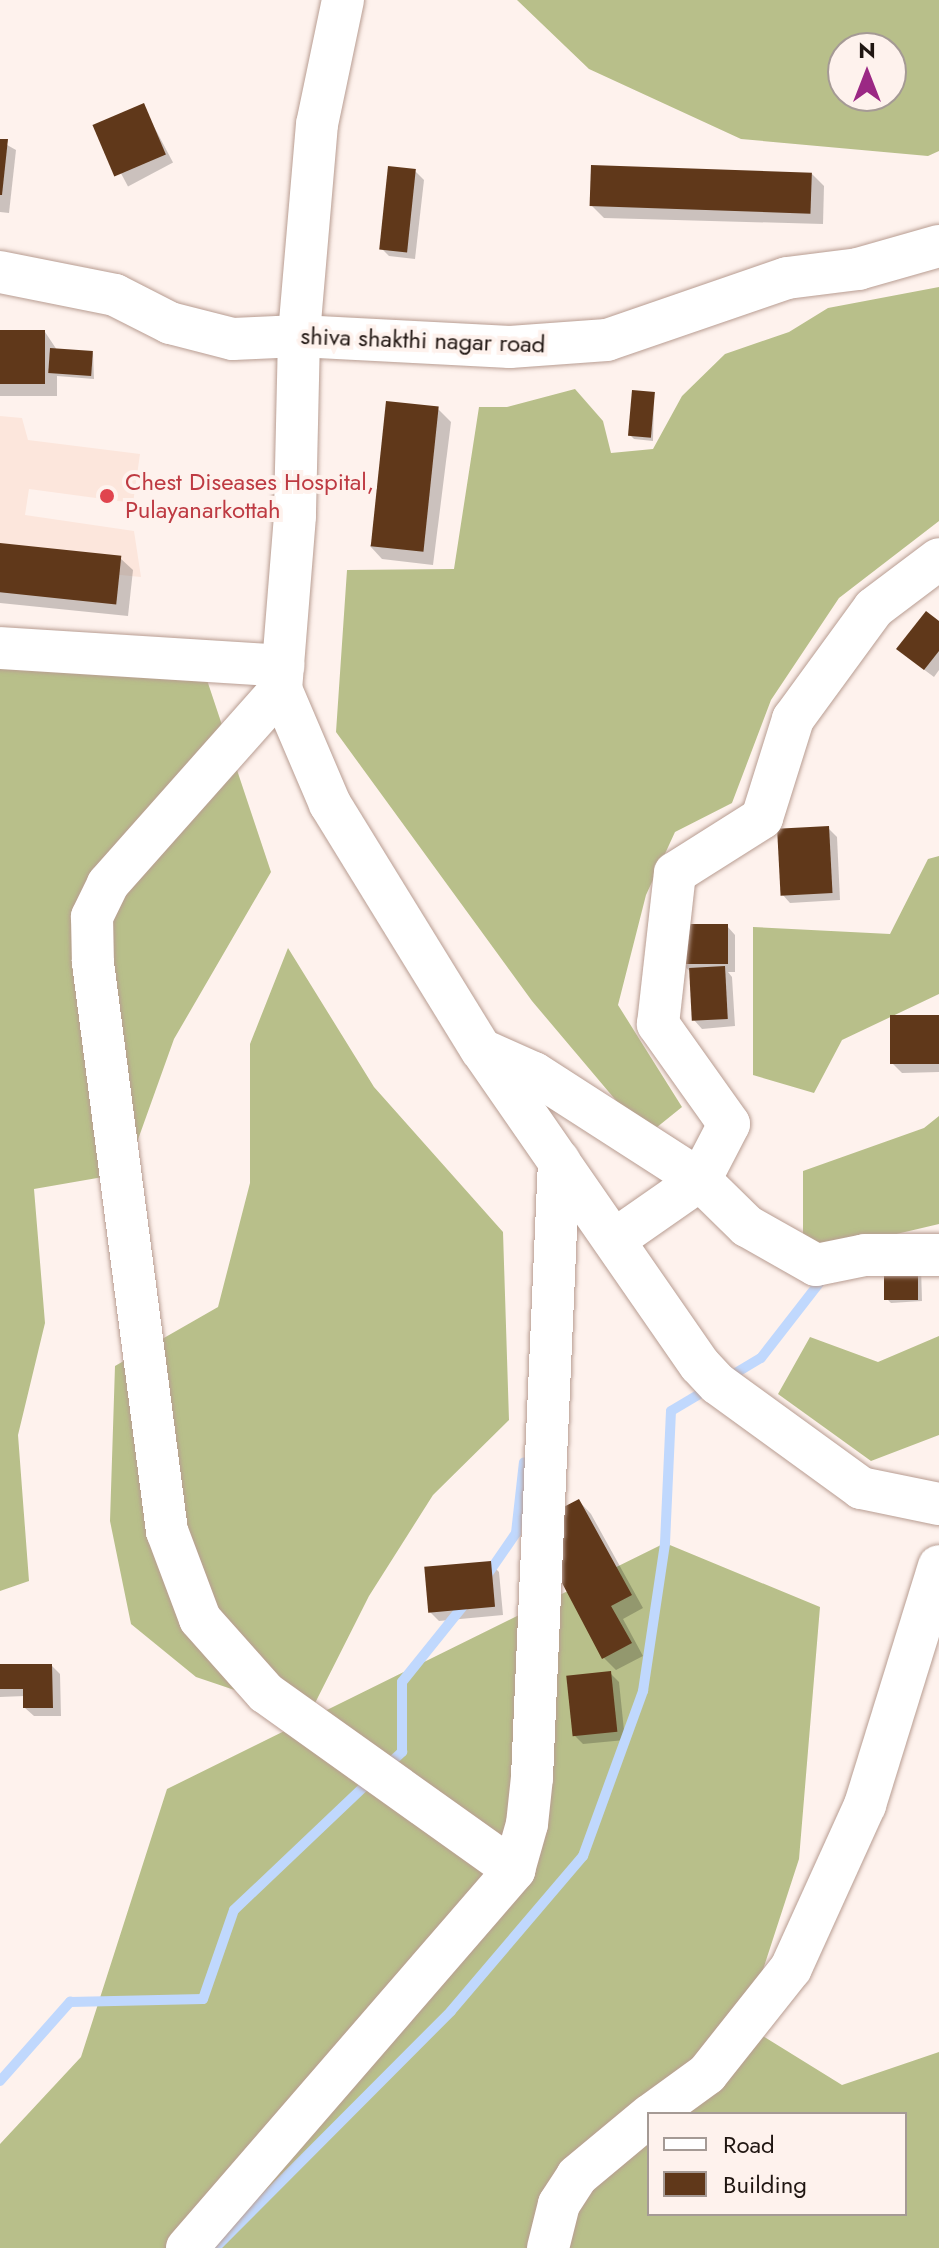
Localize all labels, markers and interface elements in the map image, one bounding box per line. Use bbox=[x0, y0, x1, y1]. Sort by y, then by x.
north arrow bbox=[827, 32, 907, 112]
text: N bbox=[858, 34, 876, 66]
street label: shiva shakthi nagar road bbox=[300, 321, 546, 359]
place label: Chest Diseases Hospital, Pulayanarkottah bbox=[125, 468, 374, 524]
marker: Chest Diseases Hospital, Pulayanarkottah bbox=[96, 485, 118, 507]
legend bbox=[647, 2112, 907, 2216]
text: Road bbox=[723, 2127, 775, 2162]
text: Building bbox=[723, 2167, 807, 2202]

